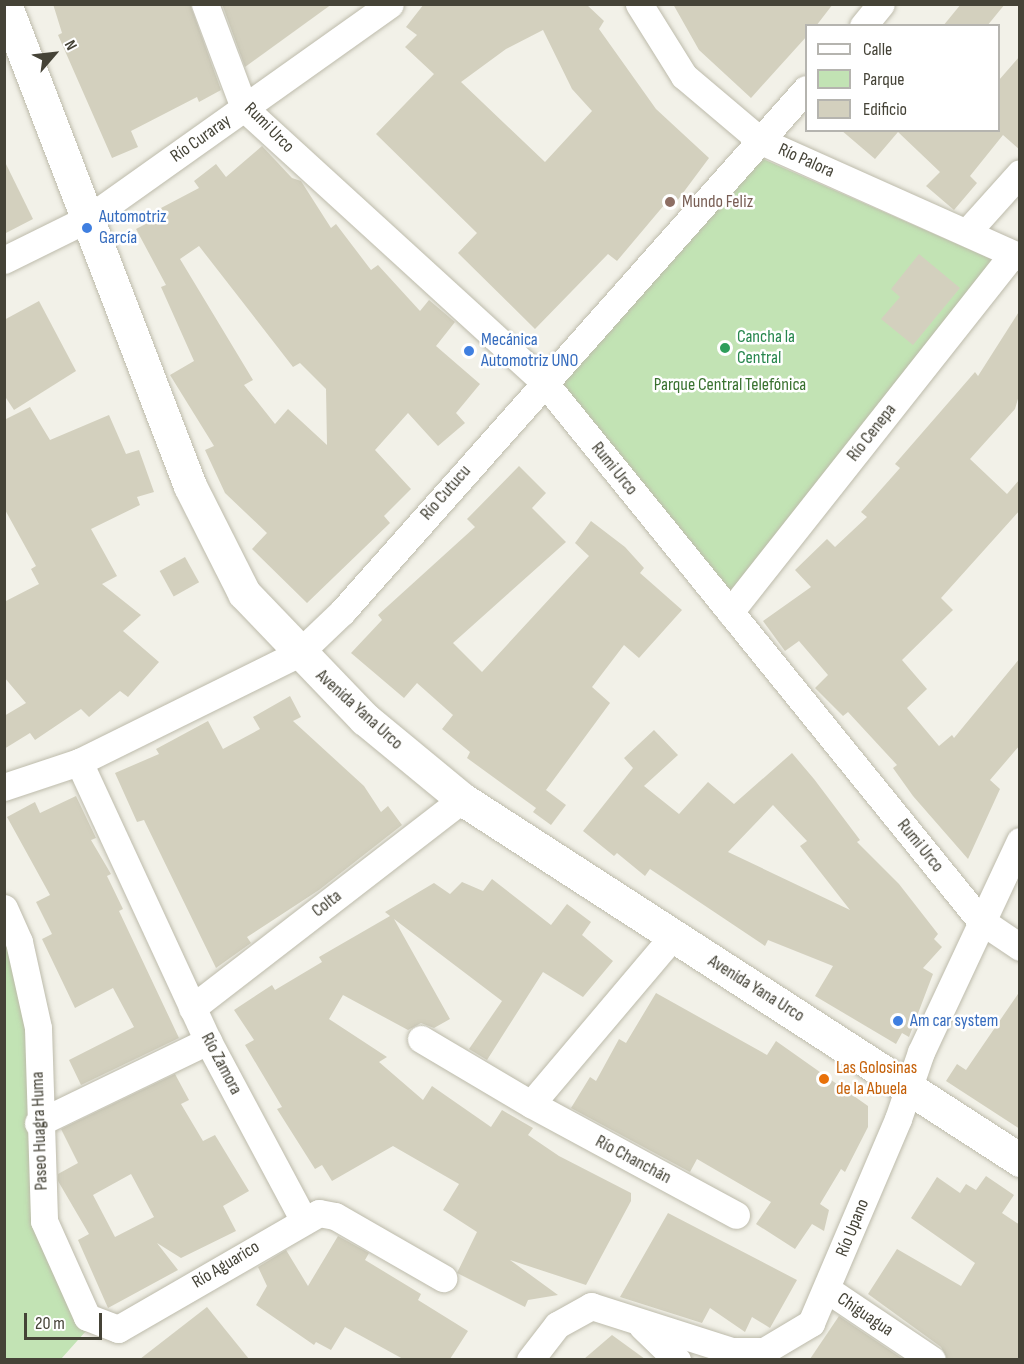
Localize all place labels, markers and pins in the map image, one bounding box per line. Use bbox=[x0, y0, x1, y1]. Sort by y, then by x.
place label: Mundo Feliz bbox=[682, 191, 753, 213]
marker: Mundo Feliz bbox=[663, 195, 677, 209]
place label: Automotriz García bbox=[99, 207, 167, 250]
marker: Automotriz García bbox=[80, 221, 94, 235]
place label: Cancha la Central bbox=[737, 327, 795, 370]
place label: Mecánica Automotriz UNO bbox=[481, 330, 578, 372]
marker: Cancha la Central bbox=[718, 341, 732, 355]
marker: Mecánica Automotriz UNO bbox=[462, 344, 476, 358]
place label: Am car system bbox=[910, 1010, 998, 1032]
marker: Am car system bbox=[891, 1014, 905, 1028]
place label: Las Golosinas de la Abuela bbox=[836, 1058, 917, 1100]
marker: Las Golosinas de la Abuela bbox=[817, 1072, 831, 1086]

